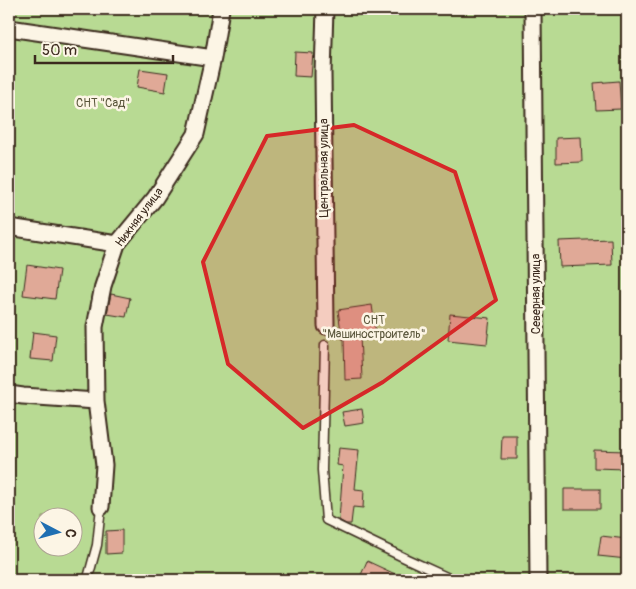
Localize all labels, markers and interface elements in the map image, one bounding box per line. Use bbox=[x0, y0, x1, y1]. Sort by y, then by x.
scale bar bbox=[35, 32, 172, 64]
text: 50 m bbox=[42, 41, 77, 60]
park label: СНТ "Сад" bbox=[76, 96, 130, 111]
street label: Центральная улица bbox=[317, 118, 332, 218]
street label: Нижняя улица bbox=[112, 184, 167, 250]
street label: Северная улица bbox=[529, 253, 544, 334]
park label: СНТ "Машиностроитель" bbox=[322, 313, 426, 342]
north arrow bbox=[32, 506, 82, 556]
text: С bbox=[61, 528, 79, 539]

